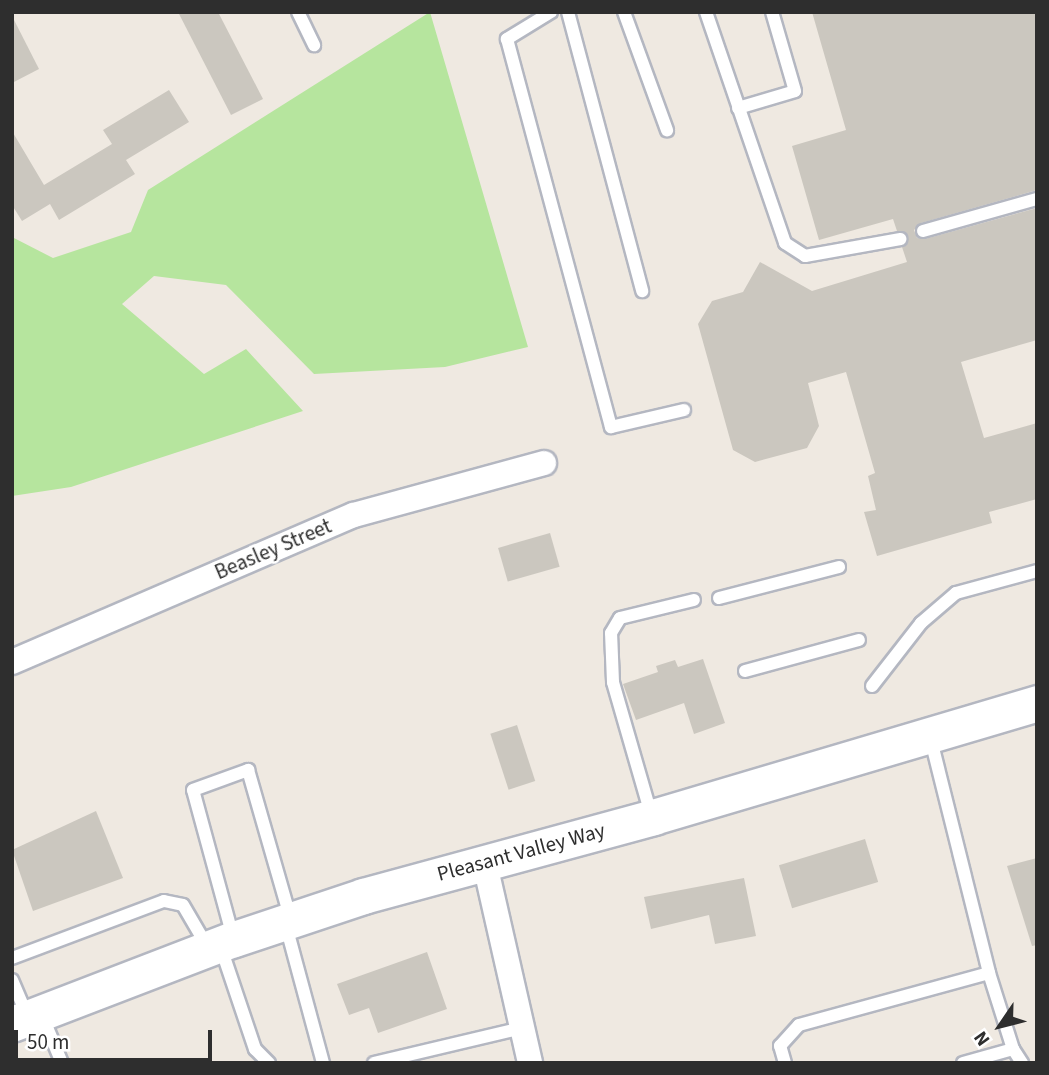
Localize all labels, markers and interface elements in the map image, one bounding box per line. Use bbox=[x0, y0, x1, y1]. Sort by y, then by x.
street label: Beasley Street bbox=[211, 513, 335, 585]
street label: Pleasant Valley Way bbox=[434, 817, 608, 887]
north arrow bbox=[965, 991, 1035, 1061]
scale bar bbox=[18, 1016, 215, 1060]
text: N bbox=[968, 1025, 997, 1051]
text: 50 m bbox=[27, 1027, 69, 1057]

